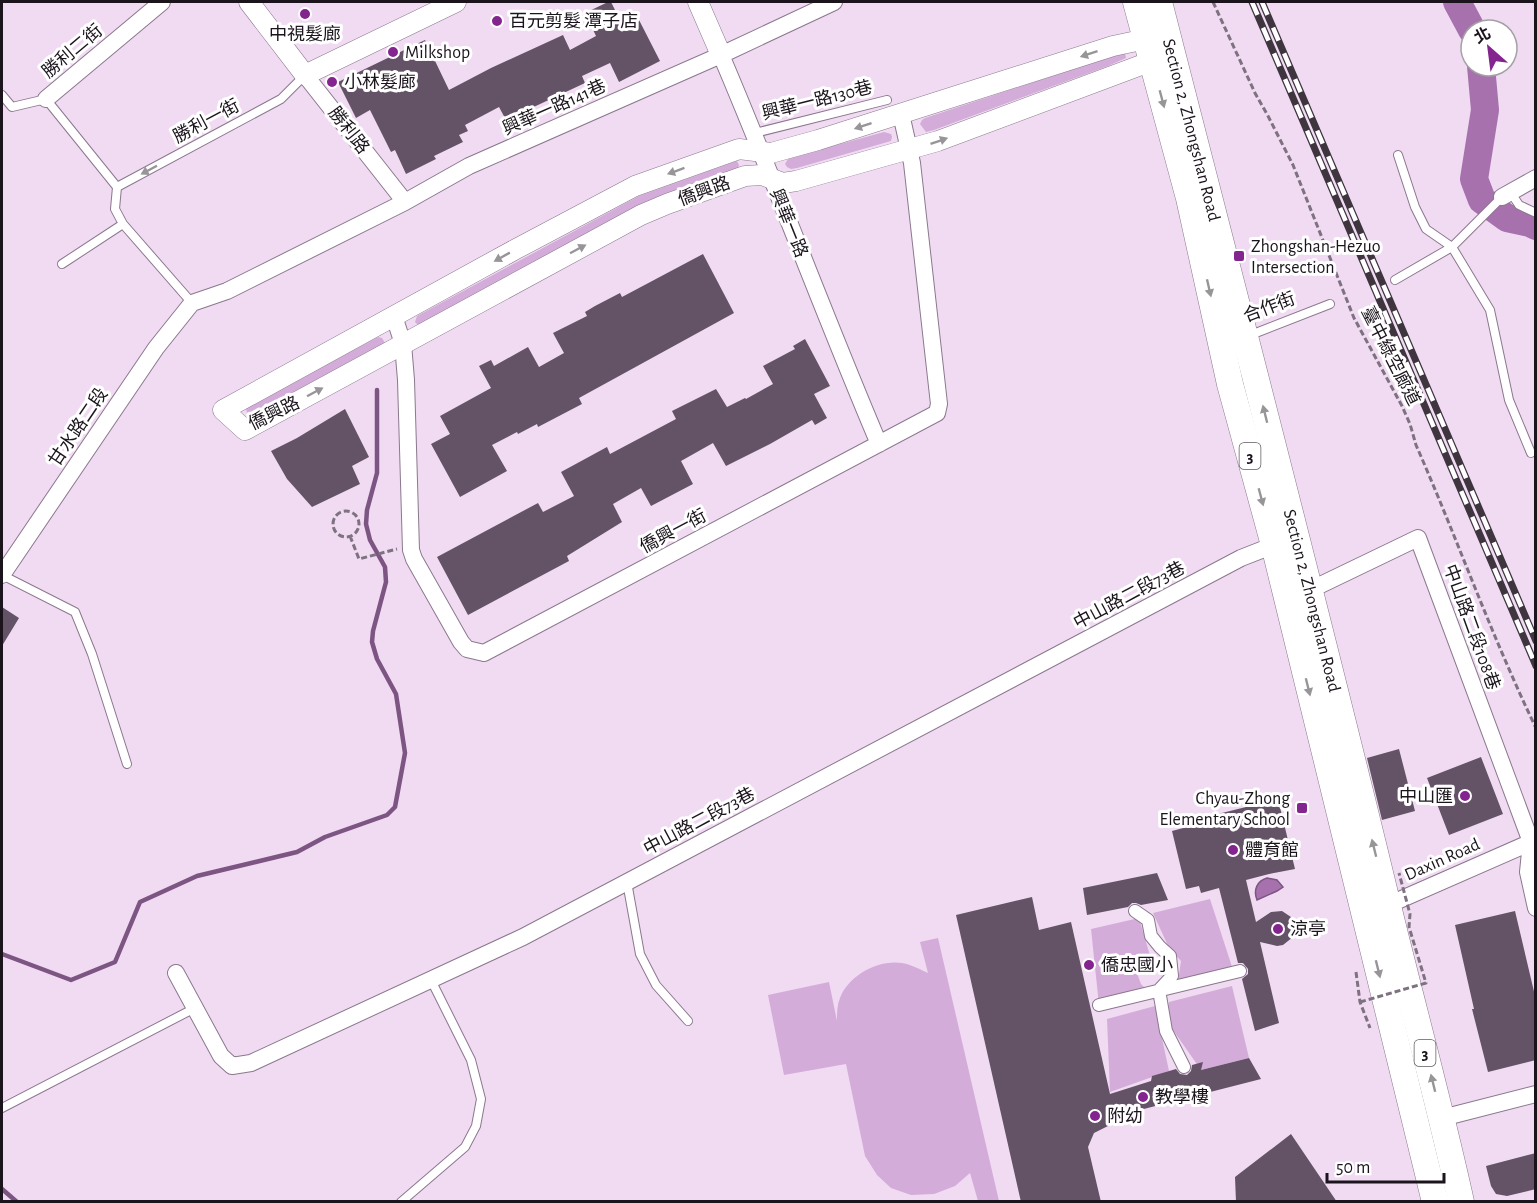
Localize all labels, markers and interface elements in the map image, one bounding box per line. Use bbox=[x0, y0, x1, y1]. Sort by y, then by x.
marker: 中視髮廊 bbox=[298, 7, 312, 21]
place label: 百元剪髮 潭子店 bbox=[509, 11, 638, 31]
marker: 百元剪髮 潭子店 bbox=[490, 14, 504, 28]
north arrow bbox=[1459, 18, 1519, 78]
street label: 勝利二街 bbox=[38, 20, 106, 82]
place label: 中視髮廊 bbox=[269, 24, 341, 44]
text: 北 bbox=[1471, 24, 1493, 46]
street label: Section 2, Zhongshan Road bbox=[1159, 37, 1223, 223]
place label: Milkshop bbox=[405, 44, 470, 62]
marker: Milkshop bbox=[386, 45, 400, 59]
one-way arrow bbox=[1080, 50, 1098, 59]
place label: 小林髮廊 bbox=[344, 72, 416, 92]
marker: 小林髮廊 bbox=[325, 75, 339, 89]
street label: 興華一路141巷 bbox=[499, 75, 609, 139]
street label: 興華一路130巷 bbox=[760, 77, 874, 123]
one-way arrow bbox=[1158, 90, 1167, 108]
street label: 勝利一街 bbox=[170, 95, 242, 147]
street label: 勝利路 bbox=[324, 103, 374, 157]
one-way arrow bbox=[854, 122, 872, 131]
one-way arrow bbox=[930, 135, 948, 145]
one-way arrow bbox=[140, 165, 157, 175]
one-way arrow bbox=[667, 166, 685, 176]
street label: 僑興路 bbox=[675, 172, 733, 210]
street label: 興華一路 bbox=[766, 186, 812, 260]
place label: Zhongshan-Hezuo Intersection bbox=[1251, 238, 1381, 277]
one-way arrow bbox=[570, 244, 587, 254]
marker: Zhongshan-Hezuo Intersection bbox=[1232, 249, 1246, 263]
one-way arrow bbox=[493, 252, 510, 262]
one-way arrow bbox=[1204, 279, 1214, 297]
street label: 合作街 bbox=[1240, 288, 1298, 326]
street label: 臺中綠空廊道 bbox=[1358, 303, 1424, 409]
street label: 甘水路二段 bbox=[45, 384, 111, 470]
one-way arrow bbox=[307, 387, 324, 397]
street label: 僑興路 bbox=[245, 392, 303, 434]
one-way arrow bbox=[1260, 405, 1270, 424]
road number: 3 bbox=[1240, 443, 1260, 469]
one-way arrow bbox=[1257, 488, 1267, 506]
street label: 僑興一街 bbox=[637, 505, 709, 557]
street label: Section 2, Zhongshan Road bbox=[1280, 508, 1343, 694]
street label: 中山路二段73巷 bbox=[1070, 557, 1188, 633]
street label: 中山路二段108巷 bbox=[1440, 561, 1504, 693]
one-way arrow bbox=[1304, 677, 1314, 696]
street label: 中山路二段73巷 bbox=[640, 783, 758, 859]
place label: 中山匯 bbox=[1399, 786, 1453, 806]
marker: 中山匯 bbox=[1458, 789, 1472, 803]
place label: Chyau-Zhong Elementary School bbox=[1160, 790, 1290, 829]
marker: Chyau-Zhong Elementary School bbox=[1295, 801, 1309, 815]
street label: Daxin Road bbox=[1402, 835, 1483, 884]
one-way arrow bbox=[1369, 839, 1379, 857]
place label: 體育館 bbox=[1245, 840, 1299, 860]
marker: 體育館 bbox=[1226, 843, 1240, 857]
place label: 涼亭 bbox=[1290, 919, 1326, 939]
marker: 涼亭 bbox=[1271, 922, 1285, 936]
place label: 僑忠國小 bbox=[1101, 955, 1173, 975]
marker: 僑忠國小 bbox=[1082, 958, 1096, 972]
one-way arrow bbox=[1373, 959, 1383, 978]
road number: 3 bbox=[1414, 1040, 1436, 1066]
one-way arrow bbox=[1428, 1074, 1438, 1092]
place label: 教學樓 bbox=[1155, 1087, 1209, 1107]
marker: 教學樓 bbox=[1136, 1090, 1150, 1104]
place label: 附幼 bbox=[1107, 1106, 1143, 1126]
marker: 附幼 bbox=[1088, 1109, 1102, 1123]
scale bar bbox=[1327, 1146, 1444, 1184]
text: 50 m bbox=[1336, 1159, 1370, 1177]

